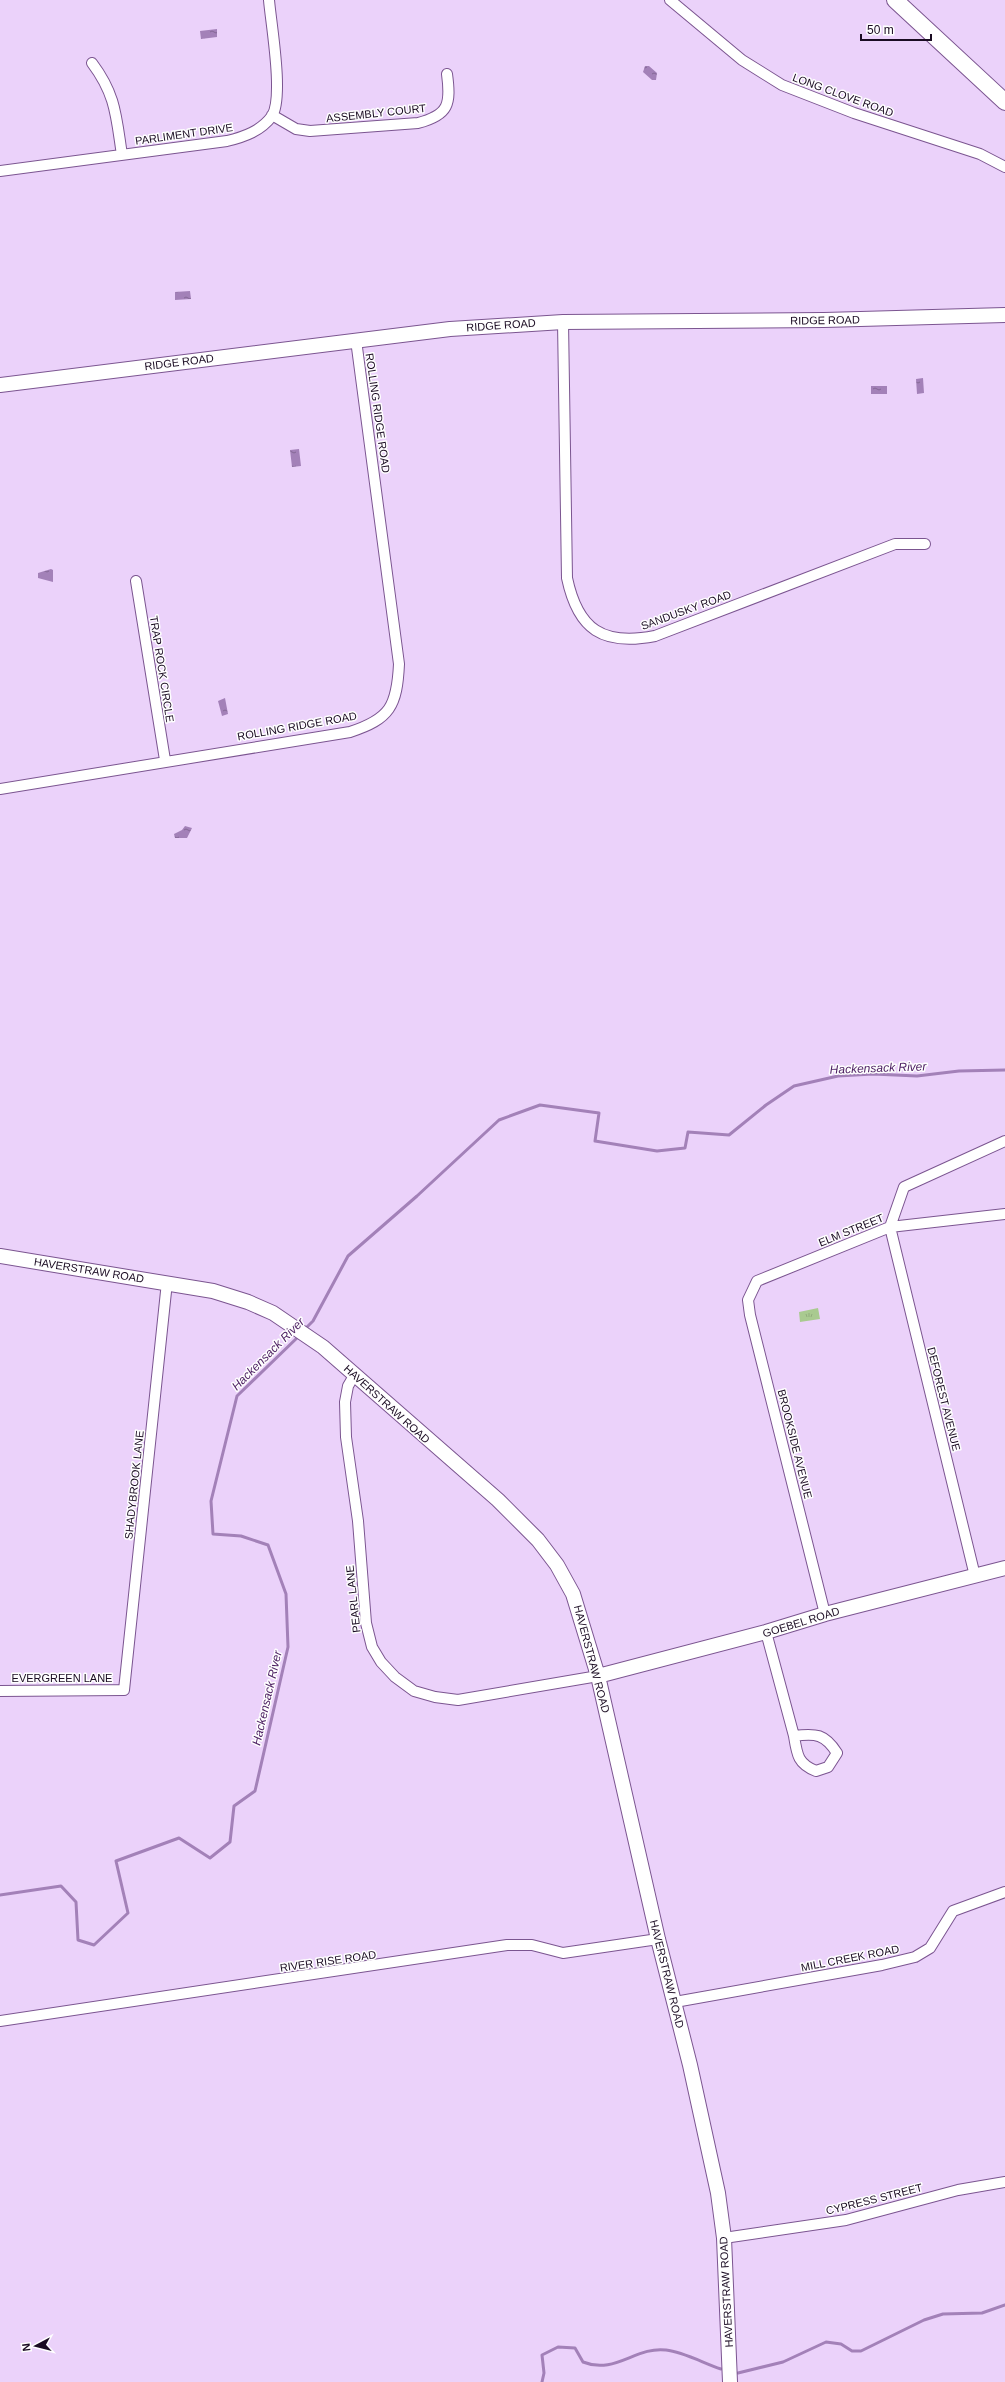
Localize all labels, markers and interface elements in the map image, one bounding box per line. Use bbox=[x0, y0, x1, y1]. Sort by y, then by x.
scale bar bbox=[861, 16, 931, 42]
text: 50 m bbox=[867, 23, 894, 37]
street label: LONG CLOVE ROAD bbox=[791, 71, 895, 119]
street label: ASSEMBLY COURT bbox=[326, 102, 427, 124]
street label: PARLIMENT DRIVE bbox=[134, 121, 234, 147]
street label: RIDGE ROAD bbox=[790, 313, 860, 327]
street label: RIDGE ROAD bbox=[466, 317, 536, 333]
street label: RIDGE ROAD bbox=[144, 352, 214, 372]
street label: ROLLING RIDGE ROAD bbox=[364, 352, 392, 474]
street label: SANDUSKY ROAD bbox=[639, 588, 733, 632]
street label: TRAP ROCK CIRCLE bbox=[148, 615, 176, 723]
street label: ROLLING RIDGE ROAD bbox=[236, 710, 358, 742]
water label: Hackensack River bbox=[829, 1059, 928, 1077]
street label: ELM STREET bbox=[817, 1211, 886, 1249]
street label: HAVERSTRAW ROAD bbox=[33, 1255, 145, 1285]
water label: Hackensack River bbox=[229, 1314, 308, 1393]
street label: DEFOREST AVENUE bbox=[925, 1346, 963, 1452]
street label: HAVERSTRAW ROAD bbox=[342, 1362, 432, 1446]
street label: BROOKSIDE AVENUE bbox=[776, 1388, 814, 1500]
street label: SHADYBROOK LANE bbox=[122, 1430, 146, 1540]
street label: PEARL LANE bbox=[344, 1565, 362, 1633]
street label: HAVERSTRAW ROAD bbox=[572, 1604, 612, 1714]
street label: GOEBEL ROAD bbox=[761, 1605, 841, 1639]
water label: Hackensack River bbox=[249, 1648, 285, 1747]
street label: EVERGREEN LANE bbox=[12, 1672, 112, 1684]
street label: HAVERSTRAW ROAD bbox=[648, 1919, 686, 2029]
street label: MILL CREEK ROAD bbox=[800, 1943, 900, 1973]
street label: RIVER RISE ROAD bbox=[279, 1948, 377, 1974]
street label: CYPRESS STREET bbox=[825, 2181, 924, 2217]
street label: HAVERSTRAW ROAD bbox=[717, 2236, 735, 2348]
north arrow bbox=[16, 2326, 56, 2366]
text: N bbox=[20, 2342, 33, 2352]

